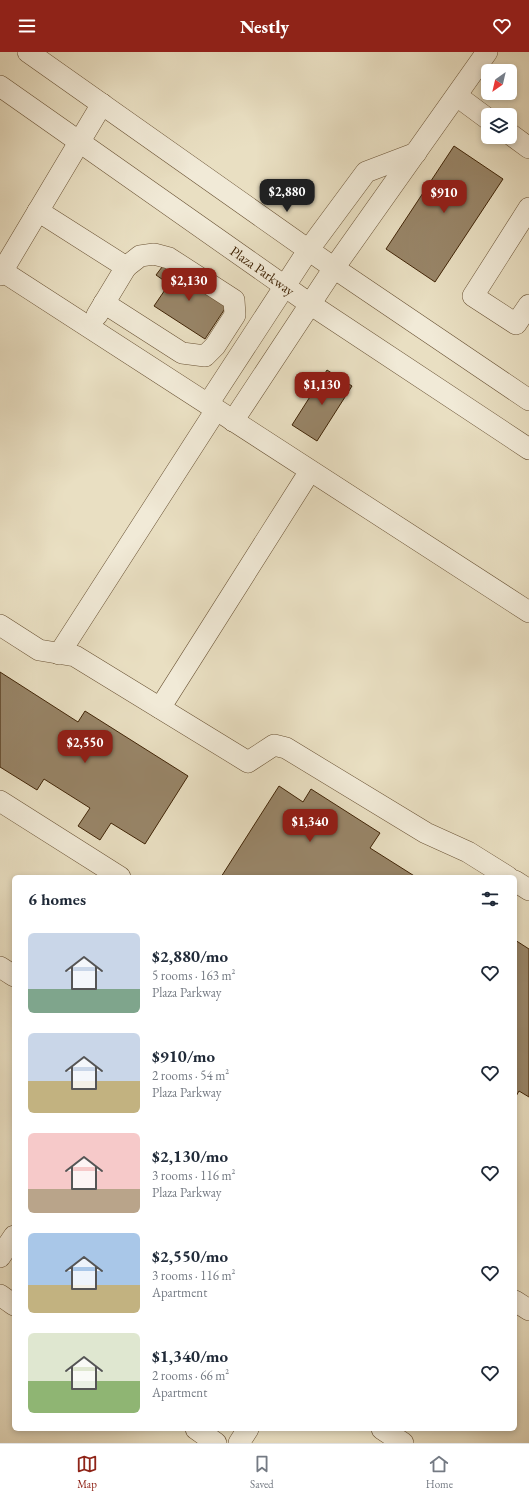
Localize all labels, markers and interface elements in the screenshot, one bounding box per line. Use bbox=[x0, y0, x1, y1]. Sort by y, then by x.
icon: menu bbox=[16, 15, 38, 37]
text: Nestly bbox=[240, 15, 289, 38]
icon: heart bbox=[491, 15, 513, 37]
north arrow bbox=[481, 64, 517, 100]
map controls bbox=[481, 64, 517, 144]
button: layers bbox=[481, 108, 517, 144]
pin: $2,880 bbox=[254, 179, 320, 213]
pin: $910 bbox=[420, 180, 468, 214]
text: $2,880 bbox=[269, 183, 305, 200]
text: $910 bbox=[431, 184, 457, 201]
street label: Plaza Parkway bbox=[227, 242, 299, 300]
pin: $2,130 bbox=[156, 268, 222, 302]
text: $2,130 bbox=[171, 272, 207, 289]
pin: $1,130 bbox=[289, 372, 355, 406]
text: $1,130 bbox=[304, 376, 340, 393]
pin: $2,550 bbox=[52, 730, 118, 764]
text: $2,550 bbox=[67, 734, 103, 751]
pin: $1,340 bbox=[277, 809, 343, 843]
text: $1,340 bbox=[292, 813, 328, 830]
text: 6 homes bbox=[28, 888, 86, 910]
icon: filters bbox=[479, 888, 501, 910]
text: $2,880/mo bbox=[152, 945, 228, 967]
icon: home bbox=[60, 949, 108, 997]
icon: heart bbox=[479, 962, 501, 984]
text: 5 rooms · 163 m² bbox=[152, 967, 236, 984]
text: Plaza Parkway bbox=[152, 984, 222, 1001]
text: $910/mo bbox=[152, 1045, 215, 1067]
icon: home bbox=[60, 1049, 108, 1097]
icon: heart bbox=[479, 1062, 501, 1084]
text: 2 rooms · 54 m² bbox=[152, 1067, 229, 1084]
text: Plaza Parkway bbox=[152, 1084, 222, 1101]
text: $2,130/mo bbox=[152, 1145, 228, 1167]
icon: home bbox=[60, 1149, 108, 1197]
icon: heart bbox=[479, 1162, 501, 1184]
text: 3 rooms · 116 m² bbox=[152, 1167, 236, 1184]
text: Plaza Parkway bbox=[152, 1184, 222, 1201]
text: $2,550/mo bbox=[152, 1245, 228, 1267]
icon: home bbox=[60, 1249, 108, 1297]
icon: heart bbox=[479, 1262, 501, 1284]
text: 3 rooms · 116 m² bbox=[152, 1267, 236, 1284]
text: Apartment bbox=[152, 1284, 207, 1301]
text: $1,340/mo bbox=[152, 1345, 228, 1367]
icon: home bbox=[60, 1349, 108, 1397]
icon: heart bbox=[479, 1362, 501, 1384]
text: 2 rooms · 66 m² bbox=[152, 1367, 229, 1384]
text: Apartment bbox=[152, 1384, 207, 1401]
tab: Map bbox=[76, 1453, 98, 1491]
tab: Saved bbox=[250, 1453, 274, 1491]
tab: Home bbox=[426, 1453, 453, 1491]

